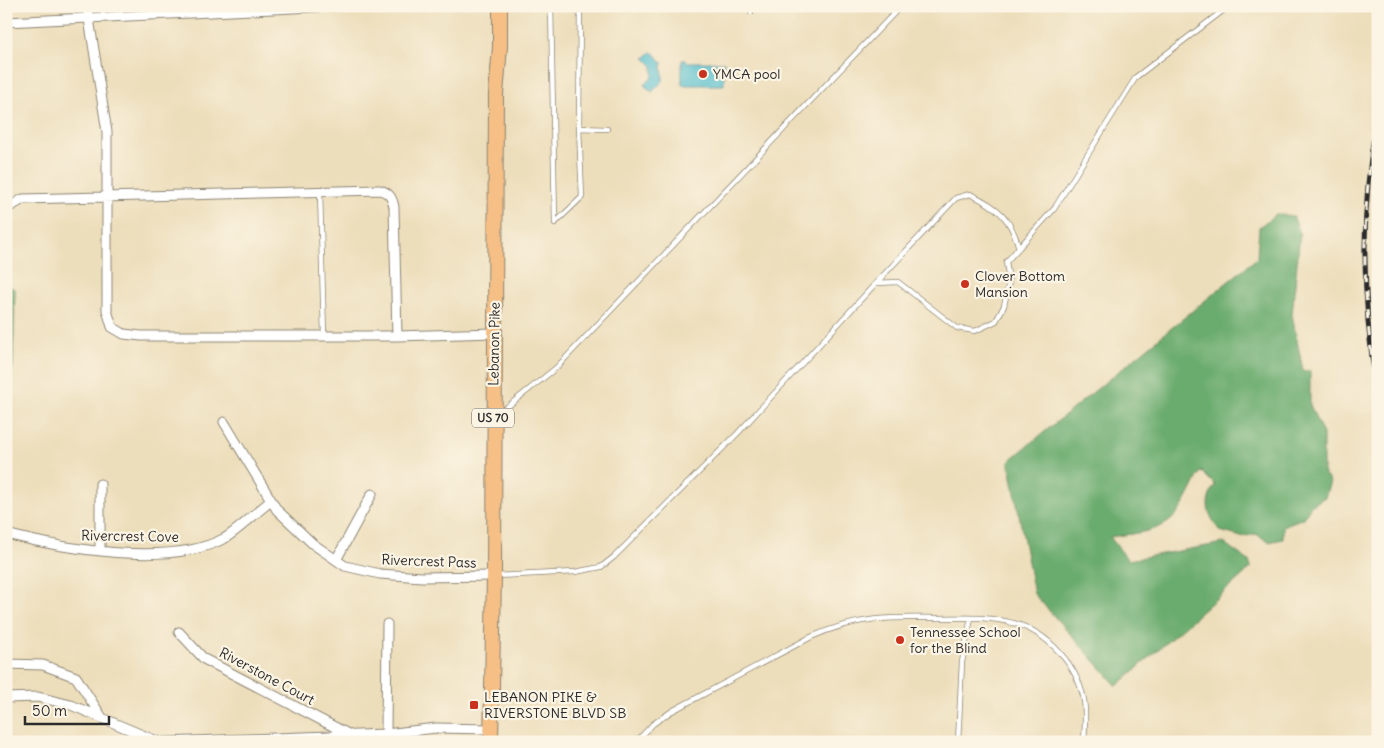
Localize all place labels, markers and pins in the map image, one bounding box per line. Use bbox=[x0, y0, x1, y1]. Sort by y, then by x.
place label: YMCA pool bbox=[713, 65, 781, 83]
marker: YMCA pool bbox=[697, 68, 709, 80]
place label: Clover Bottom Mansion bbox=[975, 267, 1065, 301]
marker: Clover Bottom Mansion bbox=[959, 278, 971, 290]
place label: Tennessee School for the Blind bbox=[910, 623, 1021, 657]
marker: Tennessee School for the Blind bbox=[894, 634, 906, 646]
place label: LEBANON PIKE & RIVERSTONE BLVD SB bbox=[484, 688, 626, 722]
marker: LEBANON PIKE & RIVERSTONE BLVD SB bbox=[468, 699, 480, 711]

